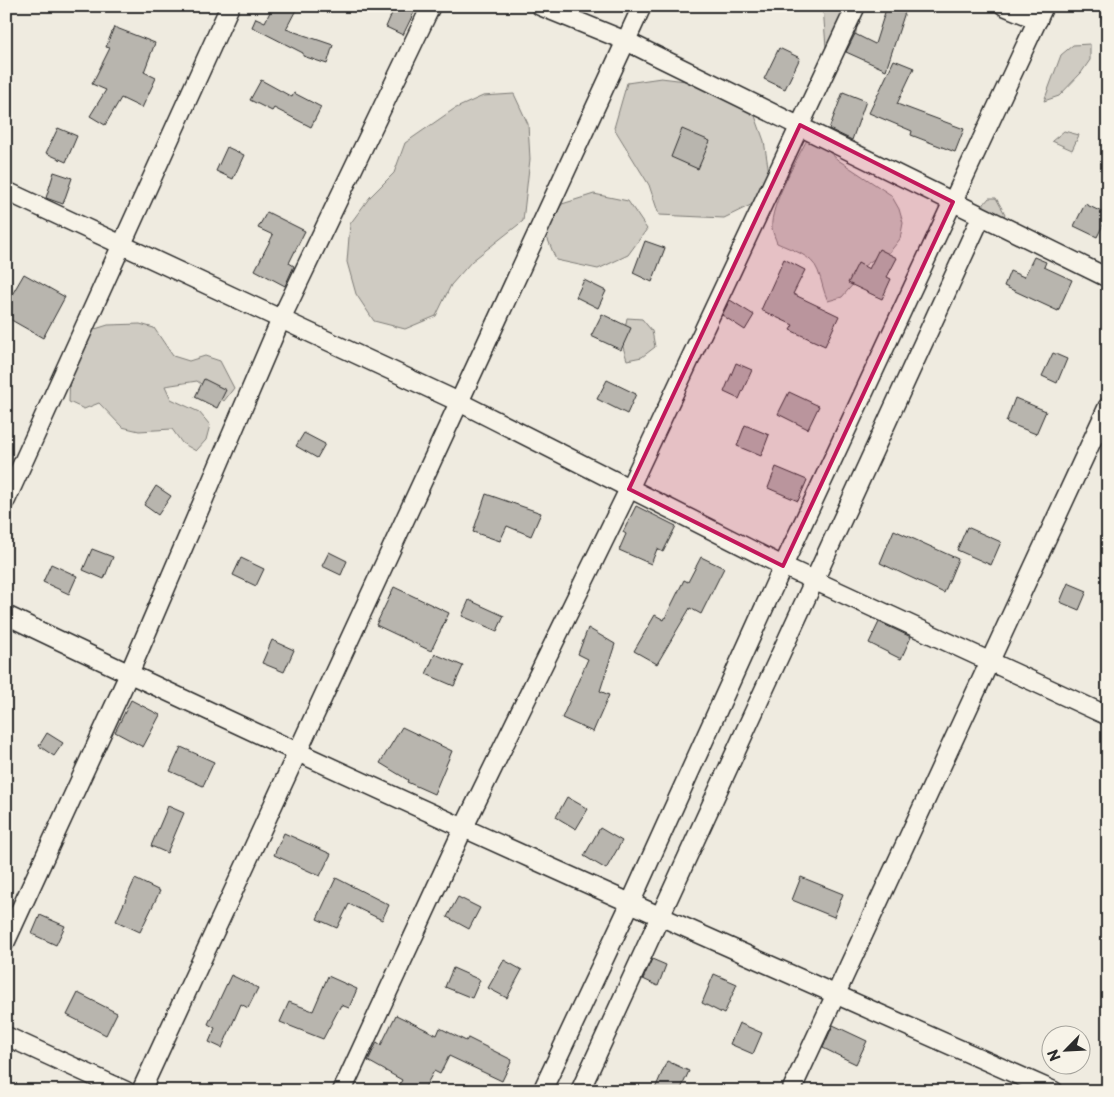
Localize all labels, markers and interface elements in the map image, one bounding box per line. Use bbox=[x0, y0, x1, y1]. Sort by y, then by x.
north arrow bbox=[1042, 1024, 1092, 1074]
text: N bbox=[1042, 1046, 1066, 1065]

